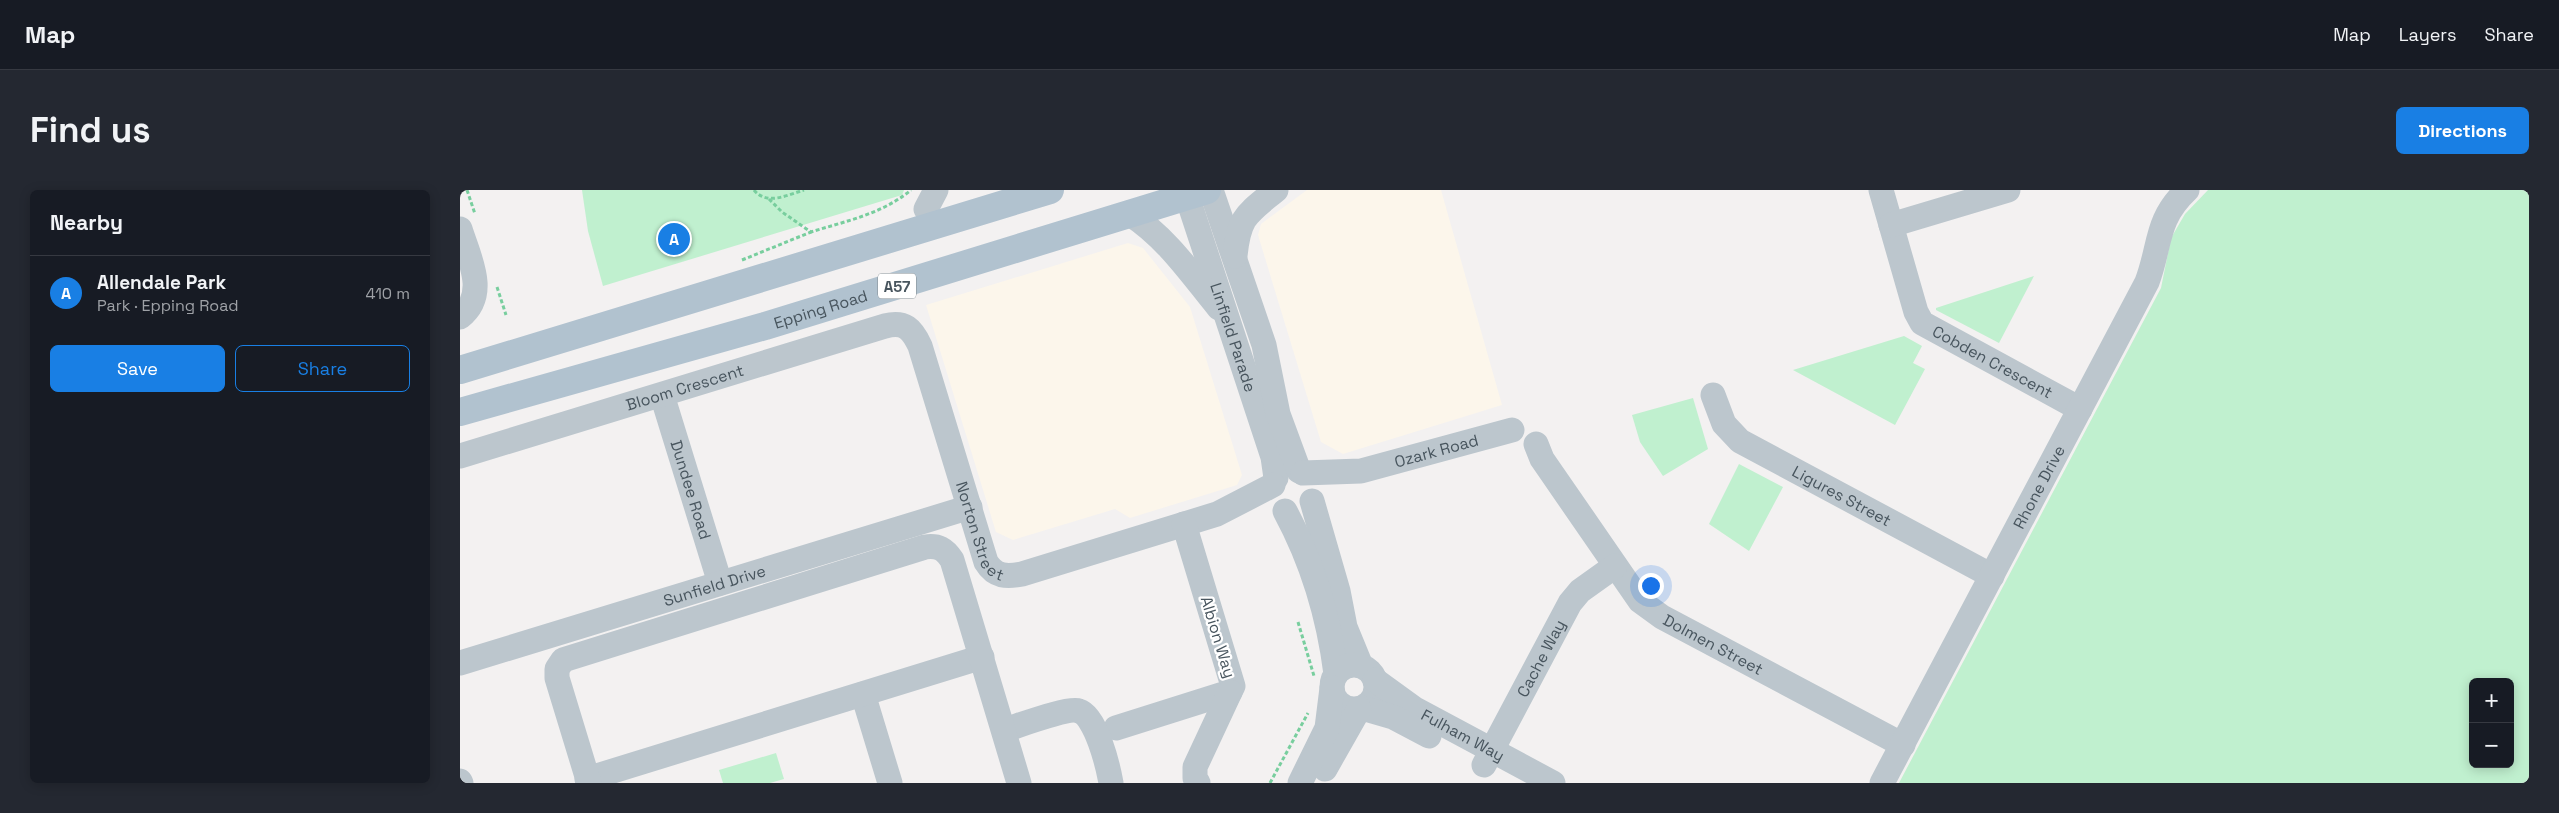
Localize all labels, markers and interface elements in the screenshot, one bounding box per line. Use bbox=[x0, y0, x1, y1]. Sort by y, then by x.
text: Map bbox=[25, 19, 75, 50]
text: Map bbox=[2333, 23, 2371, 46]
text: Layers bbox=[2399, 23, 2456, 46]
text: Share bbox=[2484, 23, 2534, 46]
button: Directions bbox=[2396, 107, 2529, 154]
text: Find us bbox=[30, 108, 151, 152]
text: Nearby bbox=[50, 209, 123, 236]
pin: A bbox=[658, 220, 690, 258]
text: Allendale Park bbox=[97, 270, 226, 295]
road number: A57 bbox=[878, 274, 916, 298]
street label: Linfield Parade bbox=[1206, 280, 1261, 395]
text: A bbox=[61, 283, 71, 304]
text: 410 m bbox=[366, 283, 410, 304]
street label: Epping Road bbox=[771, 285, 870, 333]
text: Park · Epping Road bbox=[97, 295, 239, 316]
street label: Cobden Crescent bbox=[1929, 320, 2057, 403]
button: Save bbox=[50, 345, 225, 392]
button: Share bbox=[235, 345, 410, 392]
street label: Bloom Crescent bbox=[623, 359, 746, 415]
street label: Ozark Road bbox=[1392, 429, 1481, 472]
street label: Dundee Road bbox=[666, 437, 716, 542]
street label: Rhone Drive bbox=[2008, 441, 2069, 532]
street label: Ligures Street bbox=[1789, 460, 1895, 531]
street label: Norton Street bbox=[951, 479, 1007, 585]
street label: Sunfield Drive bbox=[661, 560, 768, 611]
your location bbox=[1638, 573, 1664, 599]
street label: Albion Way bbox=[1196, 594, 1240, 680]
street label: Dolmen Street bbox=[1660, 609, 1767, 679]
street label: Cache Way bbox=[1512, 616, 1570, 700]
map controls bbox=[2469, 678, 2514, 768]
button: + bbox=[2469, 678, 2514, 723]
street label: Fulham Way bbox=[1418, 704, 1509, 766]
button: − bbox=[2469, 723, 2514, 768]

